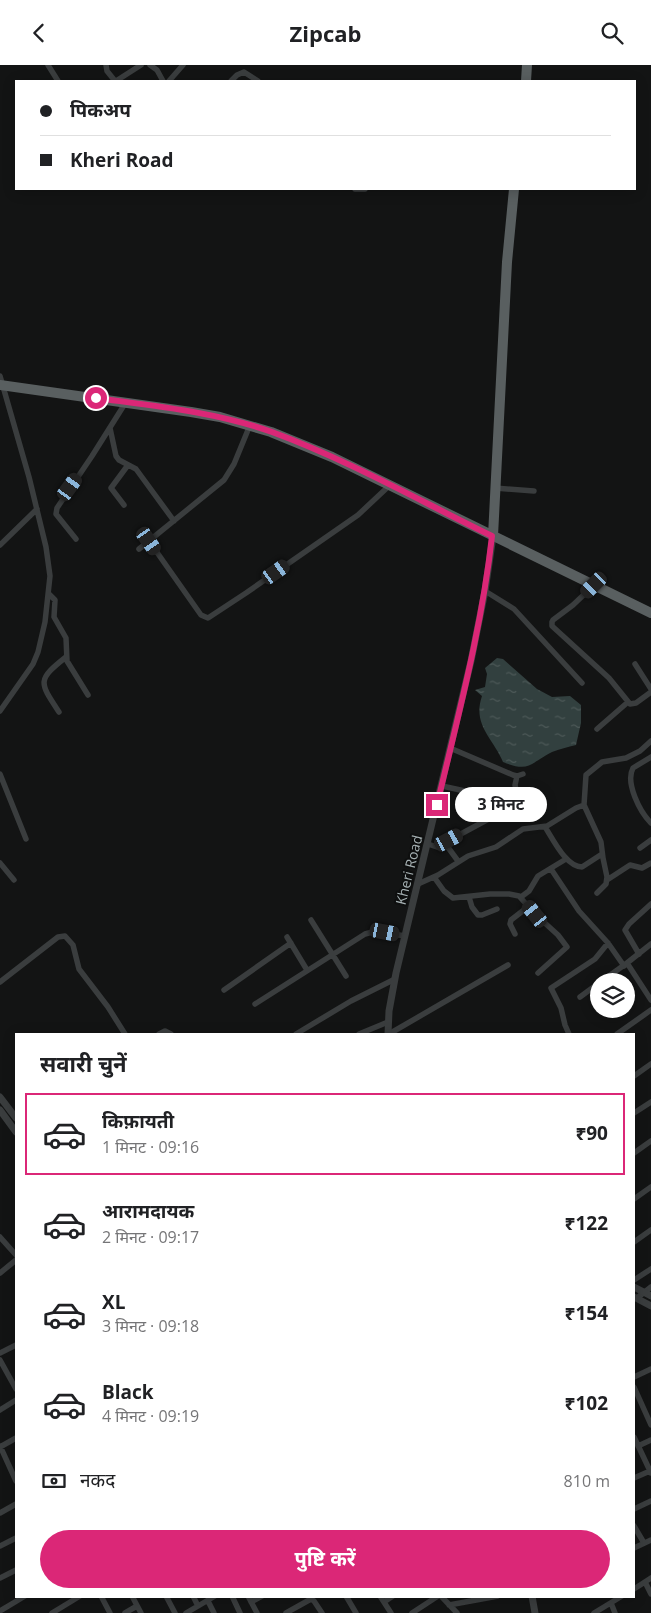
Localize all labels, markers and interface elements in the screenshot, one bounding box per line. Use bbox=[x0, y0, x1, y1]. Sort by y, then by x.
text: Zipcab bbox=[290, 18, 361, 48]
icon: back bbox=[25, 19, 53, 47]
icon: search bbox=[598, 19, 626, 47]
text: पिकअप bbox=[70, 97, 131, 123]
text: Kheri Road bbox=[70, 147, 174, 173]
route start bbox=[85, 387, 107, 409]
car bbox=[55, 470, 84, 504]
car bbox=[134, 524, 163, 558]
car bbox=[259, 557, 292, 587]
car bbox=[578, 569, 609, 601]
callout: 3 मिनट bbox=[454, 787, 547, 823]
text: 3 मिनट bbox=[478, 793, 524, 815]
route end bbox=[426, 794, 448, 816]
car bbox=[432, 826, 465, 854]
street label: Kheri Road bbox=[391, 833, 426, 907]
car bbox=[519, 898, 550, 930]
car bbox=[368, 922, 401, 942]
map controls bbox=[590, 973, 635, 1018]
button: layers bbox=[590, 973, 635, 1018]
text: सवारी चुनें bbox=[40, 1048, 127, 1078]
text: किफ़ायती bbox=[102, 1108, 174, 1134]
icon: car bbox=[42, 1112, 87, 1157]
text: ₹90 bbox=[575, 1120, 608, 1146]
text: 1 मिनट · 09:16 bbox=[102, 1136, 199, 1158]
text: आरामदायक bbox=[102, 1198, 194, 1224]
icon: car bbox=[42, 1202, 87, 1247]
text: ₹122 bbox=[565, 1210, 608, 1236]
text: 2 मिनट · 09:17 bbox=[102, 1226, 199, 1248]
text: XL bbox=[102, 1289, 125, 1315]
icon: car bbox=[42, 1292, 87, 1337]
text: ₹154 bbox=[565, 1300, 608, 1326]
text: 3 मिनट · 09:18 bbox=[102, 1315, 199, 1337]
text: Black bbox=[102, 1379, 154, 1405]
icon: car bbox=[42, 1382, 87, 1427]
text: ₹102 bbox=[565, 1390, 608, 1416]
text: 4 मिनट · 09:19 bbox=[102, 1405, 199, 1427]
icon: cash bbox=[40, 1467, 68, 1495]
text: नकद bbox=[80, 1467, 115, 1493]
text: 810 m bbox=[564, 1470, 610, 1492]
button: पुष्टि करें bbox=[40, 1530, 610, 1588]

